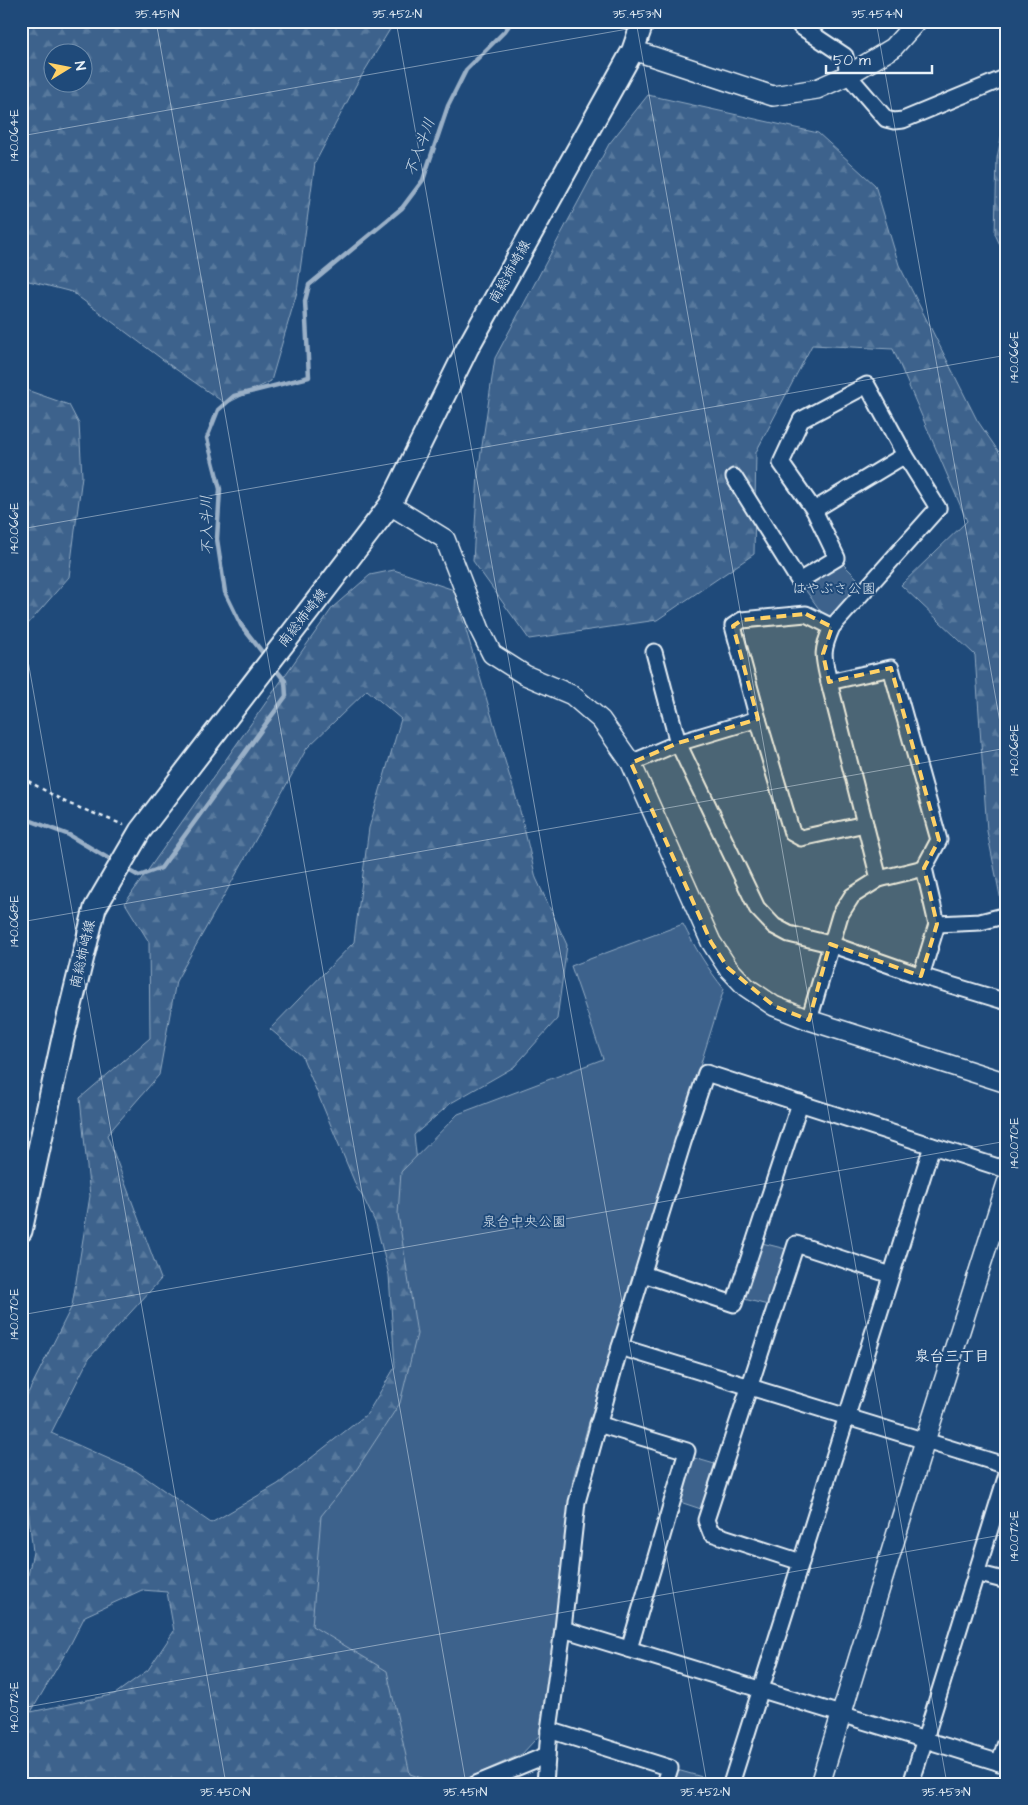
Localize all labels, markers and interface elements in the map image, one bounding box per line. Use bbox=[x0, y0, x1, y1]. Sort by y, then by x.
text: 35.451°N bbox=[135, 6, 180, 23]
text: 35.452°N bbox=[372, 6, 422, 23]
text: 35.453°N bbox=[612, 6, 662, 23]
text: 35.454°N bbox=[851, 6, 903, 23]
north arrow bbox=[42, 42, 92, 92]
scale bar bbox=[826, 42, 932, 74]
text: 50 m bbox=[833, 50, 871, 71]
text: N bbox=[69, 60, 90, 72]
text: 140.064°E bbox=[6, 109, 23, 161]
water label: 不入斗川 bbox=[399, 115, 441, 179]
street label: 南総姉崎線 bbox=[484, 237, 536, 307]
text: 140.066°E bbox=[1006, 331, 1023, 383]
water label: 不入斗川 bbox=[196, 495, 218, 555]
text: 140.066°E bbox=[6, 502, 23, 554]
park label: はやぶさ公園 bbox=[792, 579, 876, 599]
street label: 南総姉崎線 bbox=[274, 584, 332, 652]
text: 140.068°E bbox=[1006, 724, 1023, 776]
text: 140.068°E bbox=[6, 895, 23, 947]
street label: 南総姉崎線 bbox=[65, 918, 101, 990]
text: 140.070°E bbox=[1006, 1117, 1023, 1169]
park label: 泉台中央公園 bbox=[482, 1212, 566, 1232]
text: 140.070°E bbox=[6, 1288, 23, 1340]
district label: 泉台三丁目 bbox=[914, 1346, 990, 1367]
text: 140.072°E bbox=[1006, 1511, 1023, 1561]
text: 140.072°E bbox=[6, 1682, 23, 1732]
text: 35.450°N bbox=[200, 1784, 251, 1801]
text: 35.451°N bbox=[443, 1784, 488, 1801]
text: 35.452°N bbox=[680, 1784, 730, 1801]
text: 35.453°N bbox=[921, 1784, 971, 1801]

